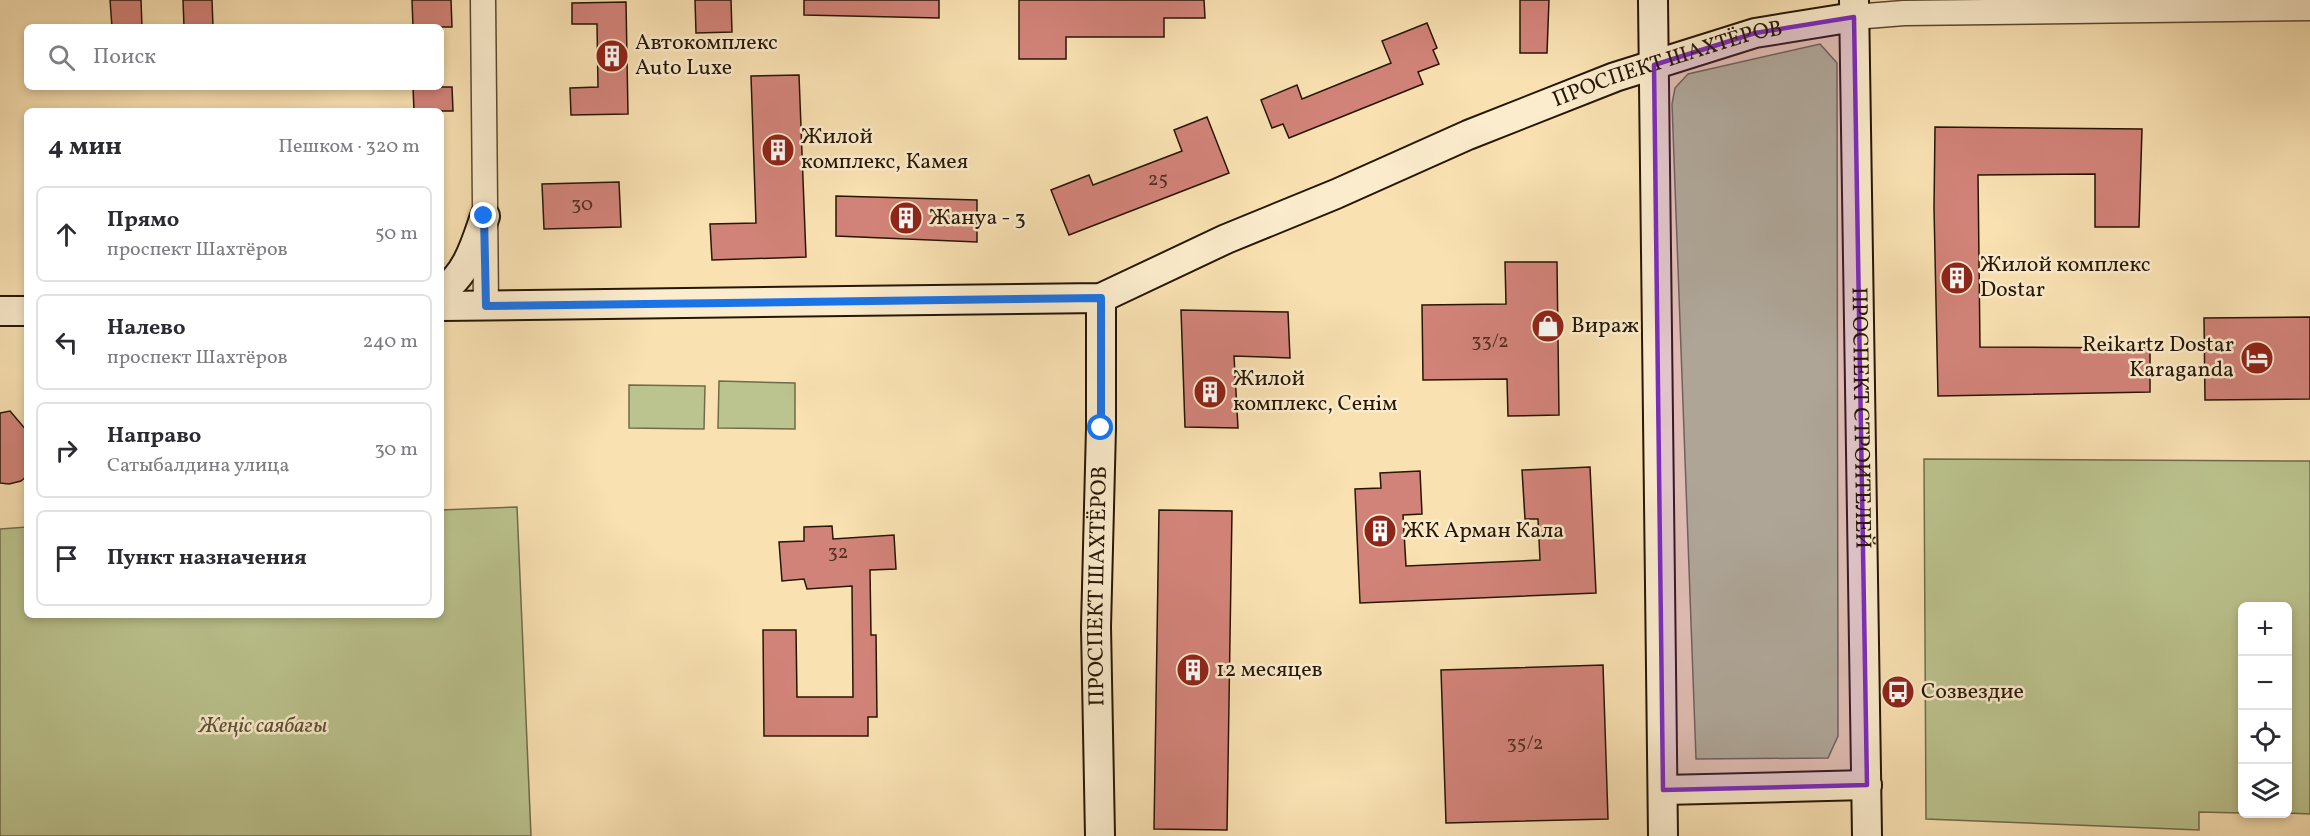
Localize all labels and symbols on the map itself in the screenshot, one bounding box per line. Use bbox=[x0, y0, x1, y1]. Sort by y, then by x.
street label: ПРОСПЕКТ ШАХТЁРОВ bbox=[1548, 13, 1785, 116]
place label: Автокомплекс Auto Luxe bbox=[635, 28, 778, 84]
building icon: Автокомплекс Auto Luxe bbox=[594, 38, 630, 74]
place label: Жилой комплекс, Камея bbox=[801, 122, 968, 178]
building icon: Жилой комплекс, Камея bbox=[760, 132, 796, 168]
house number: 25 bbox=[1148, 166, 1168, 194]
house number: 30 bbox=[571, 191, 593, 219]
building icon: Жануа - 3 bbox=[888, 200, 924, 236]
route end bbox=[470, 202, 496, 228]
place label: Жануа - 3 bbox=[929, 203, 1026, 234]
place label: Жилой комплекс Dostar bbox=[1980, 250, 2151, 306]
building icon: Жилой комплекс Dostar bbox=[1939, 260, 1975, 296]
street label: ПРОСПЕКТ СТРОИТЕЛЕЙ bbox=[1843, 287, 1878, 549]
shop icon: Вираж bbox=[1530, 308, 1566, 344]
place label: Вираж bbox=[1571, 311, 1639, 342]
house number: 33/2 bbox=[1471, 328, 1509, 356]
place label: Reikartz Dostar Karaganda bbox=[2082, 330, 2234, 386]
hotel icon: Reikartz Dostar Karaganda bbox=[2239, 340, 2275, 376]
place label: Жилой комплекс, Сенiм bbox=[1233, 364, 1397, 420]
building icon: Жилой комплекс, Сенiм bbox=[1192, 374, 1228, 410]
route start bbox=[1087, 414, 1113, 440]
street label: ПРОСПЕКТ ШАХТЁРОВ bbox=[1080, 465, 1116, 707]
building icon: ЖК Арман Кала bbox=[1362, 513, 1398, 549]
place label: ЖК Арман Кала bbox=[1403, 516, 1564, 547]
house number: 32 bbox=[828, 539, 849, 567]
building icon: 12 месяцев bbox=[1175, 652, 1211, 688]
place label: 12 месяцев bbox=[1216, 655, 1323, 686]
bus stop icon: Созвездие bbox=[1880, 674, 1916, 710]
place label: Созвездие bbox=[1921, 677, 2024, 708]
park label: Жеңіс саябағы bbox=[198, 711, 327, 742]
house number: 35/2 bbox=[1507, 730, 1543, 758]

